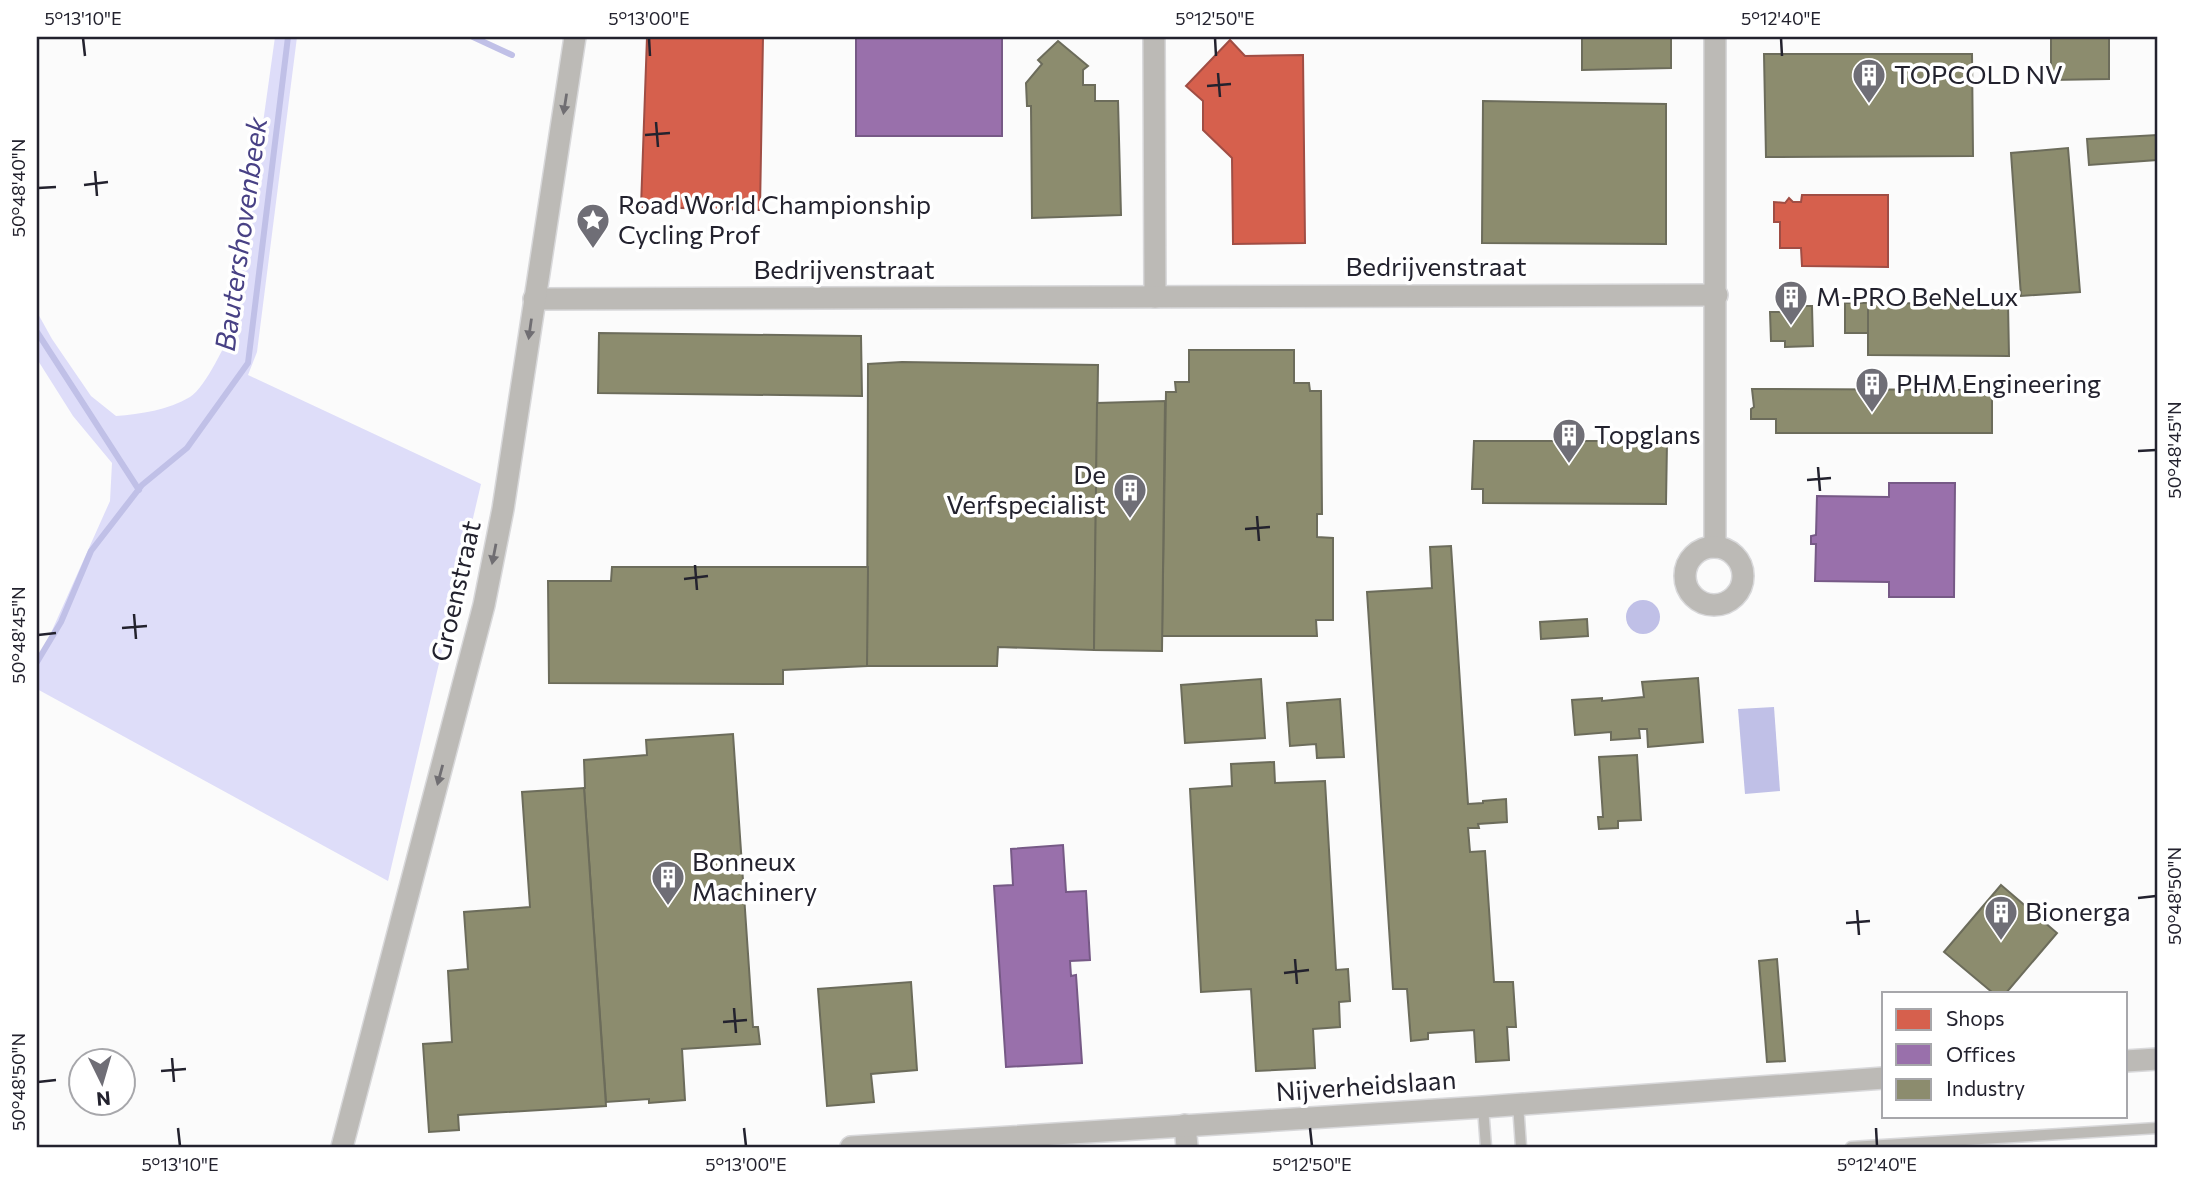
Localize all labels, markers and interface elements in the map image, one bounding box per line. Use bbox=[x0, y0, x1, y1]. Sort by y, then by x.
text: 5°13'10"E bbox=[44, 7, 122, 29]
text: 5°13'00"E bbox=[608, 7, 690, 29]
text: 5°12'50"E bbox=[1175, 7, 1255, 29]
text: 5°12'40"E bbox=[1741, 7, 1821, 29]
building icon: TOPCOLD NV bbox=[1850, 56, 1888, 105]
place label: TOPCOLD NV bbox=[1894, 58, 2063, 89]
one-way arrow bbox=[559, 93, 570, 115]
water label: Bautershovenbeek bbox=[207, 114, 273, 353]
text: 50°48'40"N bbox=[7, 139, 29, 237]
place label: Road World Championship Cycling Prof bbox=[618, 188, 931, 249]
place icon: Road World Championship Cycling Prof bbox=[574, 201, 612, 250]
street label: Bedrijvenstraat bbox=[1345, 250, 1527, 281]
street label: Bedrijvenstraat bbox=[753, 253, 935, 284]
building icon: M-PRO BeNeLux bbox=[1772, 278, 1810, 327]
place label: M-PRO BeNeLux bbox=[1816, 280, 2019, 311]
one-way arrow bbox=[524, 318, 535, 340]
building icon: PHM Engineering bbox=[1853, 365, 1891, 414]
place label: PHM Engineering bbox=[1896, 367, 2101, 398]
text: 50°48'45"N bbox=[2163, 401, 2185, 499]
building icon: Topglans bbox=[1550, 416, 1588, 465]
place label: Topglans bbox=[1594, 418, 1701, 449]
place label: De Verfspecialist bbox=[946, 458, 1106, 519]
building icon: De Verfspecialist bbox=[1111, 471, 1149, 520]
street label: Groenstraat bbox=[423, 517, 486, 664]
one-way arrow bbox=[489, 543, 500, 565]
text: 50°48'45"N bbox=[7, 586, 29, 684]
one-way arrow bbox=[434, 764, 445, 786]
place label: Bonneux Machinery bbox=[692, 845, 817, 906]
text: 50°48'50"N bbox=[2163, 847, 2185, 945]
building icon: Bonneux Machinery bbox=[649, 858, 687, 907]
building icon: Bionerga bbox=[1982, 893, 2020, 942]
place label: Bionerga bbox=[2025, 895, 2131, 926]
legend bbox=[1882, 992, 2128, 1118]
text: Shops bbox=[1946, 1005, 2005, 1030]
text: 50°48'50"N bbox=[7, 1033, 29, 1131]
text: Offices bbox=[1946, 1041, 2016, 1066]
north arrow bbox=[66, 1048, 136, 1118]
street label: Nijverheidslaan bbox=[1275, 1063, 1457, 1106]
text: Industry bbox=[1946, 1075, 2025, 1100]
text: N bbox=[95, 1087, 112, 1112]
text: 5°13'10"E bbox=[141, 1153, 219, 1175]
text: 5°13'00"E bbox=[705, 1153, 787, 1175]
text: 5°12'50"E bbox=[1272, 1153, 1352, 1175]
text: 5°12'40"E bbox=[1837, 1153, 1917, 1175]

